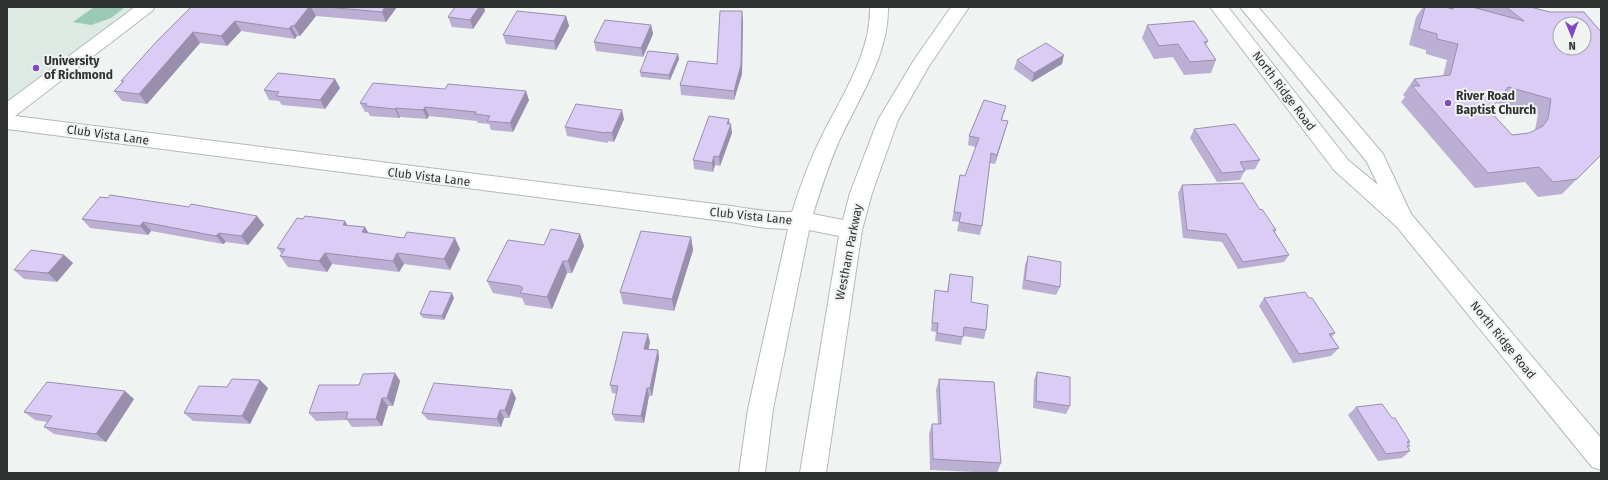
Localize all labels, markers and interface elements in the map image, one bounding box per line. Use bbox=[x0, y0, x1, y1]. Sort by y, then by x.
north arrow bbox=[1552, 16, 1592, 56]
text: N bbox=[1568, 39, 1576, 52]
street label: North Ridge Road bbox=[1250, 49, 1318, 133]
place label: University of Richmond bbox=[44, 54, 113, 82]
marker: University of Richmond bbox=[31, 63, 41, 73]
place label: River Road Baptist Church bbox=[1456, 89, 1536, 117]
marker: River Road Baptist Church bbox=[1443, 98, 1453, 108]
street label: Club Vista Lane bbox=[66, 122, 150, 148]
street label: Club Vista Lane bbox=[387, 165, 471, 189]
street label: Westham Parkway bbox=[833, 203, 865, 301]
street label: Club Vista Lane bbox=[709, 205, 793, 227]
street label: North Ridge Road bbox=[1467, 298, 1539, 382]

